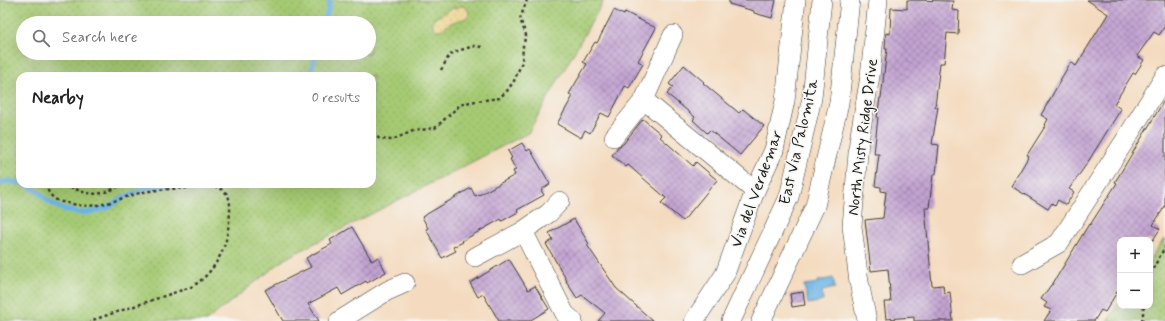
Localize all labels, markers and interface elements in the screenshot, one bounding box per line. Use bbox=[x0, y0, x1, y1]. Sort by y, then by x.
search box bbox=[16, 16, 376, 60]
icon: search bbox=[30, 27, 52, 49]
text: Search here bbox=[62, 28, 138, 48]
street label: North Misty Ridge Drive bbox=[843, 57, 883, 217]
street label: East Via Palomita bbox=[774, 77, 824, 207]
text: Nearby bbox=[32, 87, 84, 109]
text: 0 results bbox=[312, 90, 360, 107]
street label: Via del Verdemar bbox=[726, 127, 788, 251]
map controls bbox=[1117, 237, 1153, 309]
button: + bbox=[1117, 237, 1153, 273]
button: − bbox=[1117, 273, 1153, 309]

